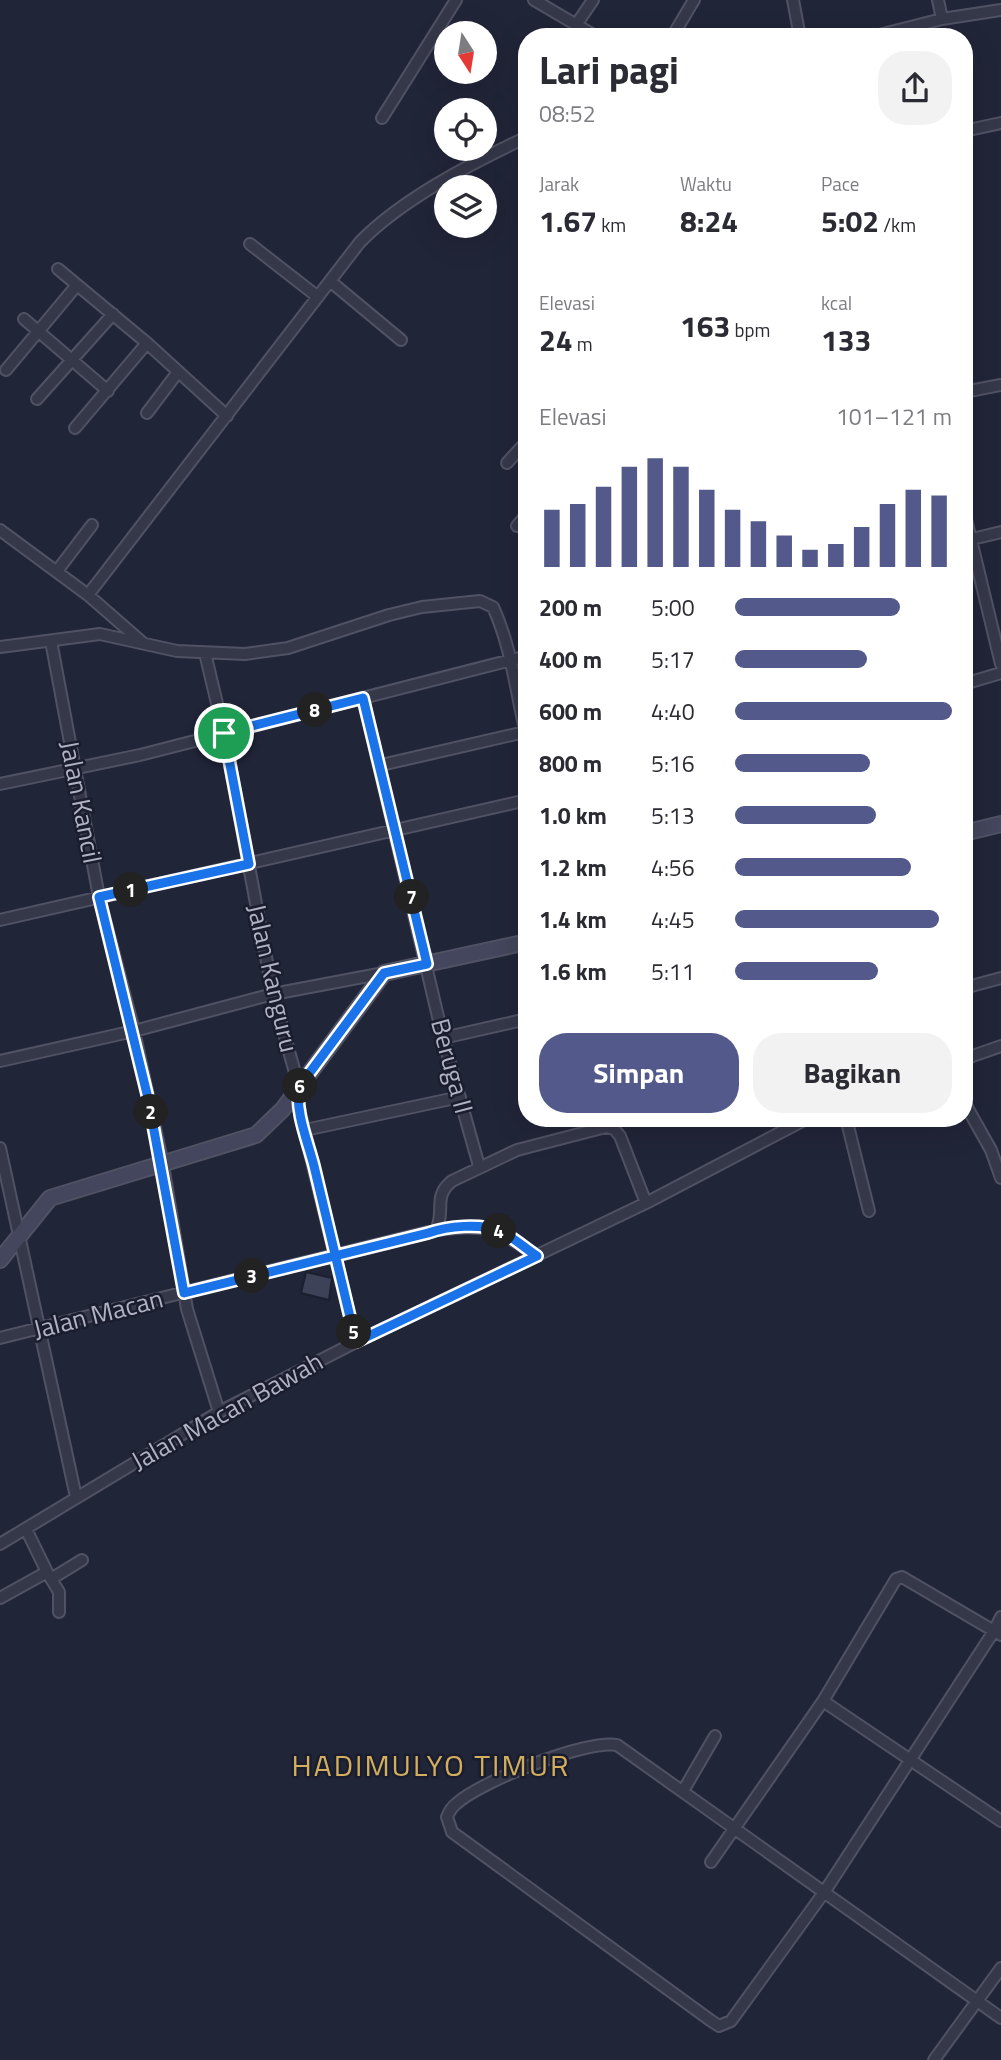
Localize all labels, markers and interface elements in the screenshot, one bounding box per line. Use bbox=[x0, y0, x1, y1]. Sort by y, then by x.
north arrow bbox=[434, 21, 497, 84]
map controls bbox=[434, 21, 497, 238]
text: Lari pagi bbox=[539, 41, 679, 99]
button: share bbox=[878, 51, 952, 125]
text: 08:52 bbox=[539, 96, 596, 131]
button: locate bbox=[434, 98, 497, 161]
text: Jarak bbox=[539, 169, 579, 198]
text: Waktu bbox=[680, 169, 732, 198]
text: Pace bbox=[821, 169, 859, 198]
button: layers bbox=[434, 175, 497, 238]
text: 1.67 bbox=[539, 198, 597, 244]
text: 8:24 bbox=[680, 198, 738, 244]
text: 5:02 bbox=[821, 198, 879, 244]
text: km bbox=[597, 210, 626, 239]
text: /km bbox=[879, 210, 916, 239]
text: Elevasi bbox=[539, 288, 595, 317]
text: kcal bbox=[821, 288, 852, 317]
text: 163 bbox=[680, 303, 730, 349]
text: bpm bbox=[730, 315, 770, 344]
text: 24 bbox=[539, 317, 573, 363]
text: 133 bbox=[821, 317, 871, 363]
text: m bbox=[573, 329, 593, 358]
text: Elevasi bbox=[539, 399, 607, 434]
text: 101–121 m bbox=[836, 399, 952, 434]
text: 200 m bbox=[539, 590, 602, 625]
text: 5:00 bbox=[651, 590, 695, 625]
text: 400 m bbox=[539, 642, 602, 677]
text: 5:17 bbox=[651, 642, 695, 677]
pin: 8 bbox=[298, 692, 332, 728]
text: 600 m bbox=[539, 694, 602, 729]
text: 4:40 bbox=[651, 694, 695, 729]
text: 8 bbox=[309, 695, 320, 724]
pin bbox=[194, 703, 254, 763]
icon: arrive bbox=[205, 714, 243, 752]
street label: Jalan Kancil bbox=[51, 737, 112, 867]
text: 800 m bbox=[539, 746, 602, 781]
text: 5:16 bbox=[651, 746, 695, 781]
text: 1.0 km bbox=[539, 798, 607, 833]
text: 5:13 bbox=[651, 798, 695, 833]
text: 1.2 km bbox=[539, 850, 607, 885]
text: 4:56 bbox=[651, 850, 695, 885]
pin: 1 bbox=[114, 872, 148, 908]
text: 1 bbox=[125, 875, 136, 904]
pin: 7 bbox=[394, 880, 430, 914]
text: 7 bbox=[406, 882, 417, 911]
street label: Jalan Kanguru bbox=[238, 900, 309, 1056]
text: 1.4 km bbox=[539, 902, 607, 937]
text: 4:45 bbox=[651, 902, 695, 937]
text: 1.6 km bbox=[539, 954, 607, 989]
text: 5:11 bbox=[651, 954, 695, 989]
street label: Beruga II bbox=[421, 1014, 484, 1118]
button: Simpan bbox=[539, 1033, 739, 1113]
button: Bagikan bbox=[753, 1033, 952, 1113]
pin: 6 bbox=[282, 1068, 318, 1104]
text: 6 bbox=[294, 1071, 305, 1100]
pin: 2 bbox=[134, 1094, 168, 1130]
text: 2 bbox=[145, 1097, 156, 1126]
pin: 4 bbox=[482, 1214, 516, 1248]
text: 4 bbox=[493, 1216, 504, 1245]
pin: 3 bbox=[234, 1258, 270, 1294]
text: 3 bbox=[246, 1261, 257, 1290]
street label: Jalan Macan bbox=[29, 1279, 167, 1348]
pin: 5 bbox=[336, 1314, 372, 1350]
text: 5 bbox=[348, 1317, 359, 1346]
street label: Jalan Macan Bawah bbox=[124, 1342, 330, 1479]
district label: HADIMULYO TIMUR bbox=[292, 1742, 570, 1788]

